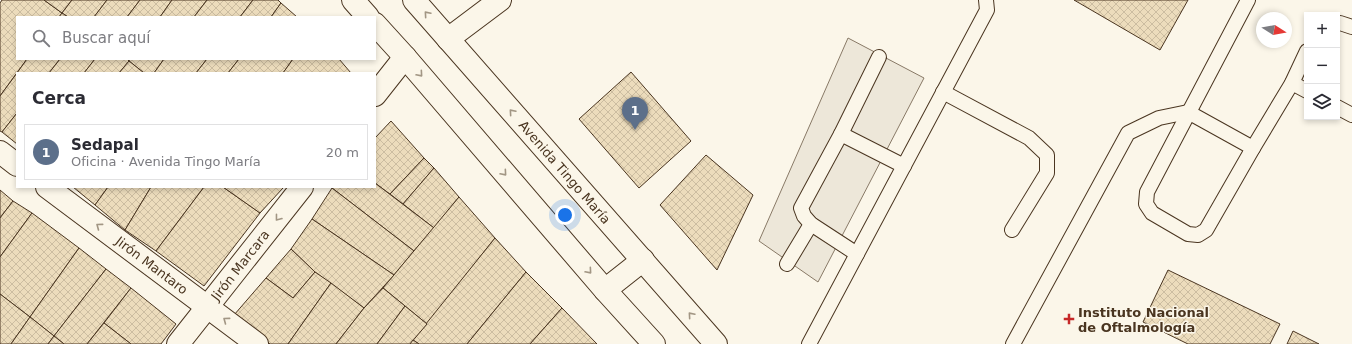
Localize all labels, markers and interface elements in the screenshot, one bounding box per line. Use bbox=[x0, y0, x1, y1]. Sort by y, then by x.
one-way arrow bbox=[424, 11, 431, 19]
north arrow bbox=[1256, 12, 1292, 48]
map controls bbox=[1304, 12, 1340, 120]
button: + bbox=[1304, 12, 1340, 48]
search box bbox=[16, 16, 376, 60]
icon: search bbox=[30, 27, 52, 49]
text: Buscar aquí bbox=[62, 29, 150, 47]
button: − bbox=[1304, 48, 1340, 84]
one-way arrow bbox=[415, 69, 422, 77]
button: layers bbox=[1304, 84, 1340, 120]
text: Cerca bbox=[32, 88, 86, 108]
pin: 1 bbox=[622, 97, 648, 130]
one-way arrow bbox=[510, 109, 517, 117]
street label: Avenida Tingo María bbox=[516, 118, 614, 227]
text: Sedapal bbox=[71, 136, 139, 154]
text: 1 bbox=[41, 145, 51, 160]
text: 20 m bbox=[326, 145, 359, 160]
text: Oficina · Avenida Tingo María bbox=[71, 154, 261, 169]
one-way arrow bbox=[500, 168, 507, 175]
your location bbox=[555, 205, 575, 225]
one-way arrow bbox=[276, 213, 283, 220]
one-way arrow bbox=[97, 224, 104, 231]
street label: Jirón Marcara bbox=[208, 227, 273, 304]
street label: Jirón Mantaro bbox=[112, 233, 191, 297]
one-way arrow bbox=[584, 267, 591, 274]
place label: Instituto Nacional de Oftalmología bbox=[1078, 305, 1209, 335]
one-way arrow bbox=[688, 312, 695, 319]
marker: Instituto Nacional de Oftalmología bbox=[1063, 313, 1075, 325]
one-way arrow bbox=[224, 318, 231, 325]

